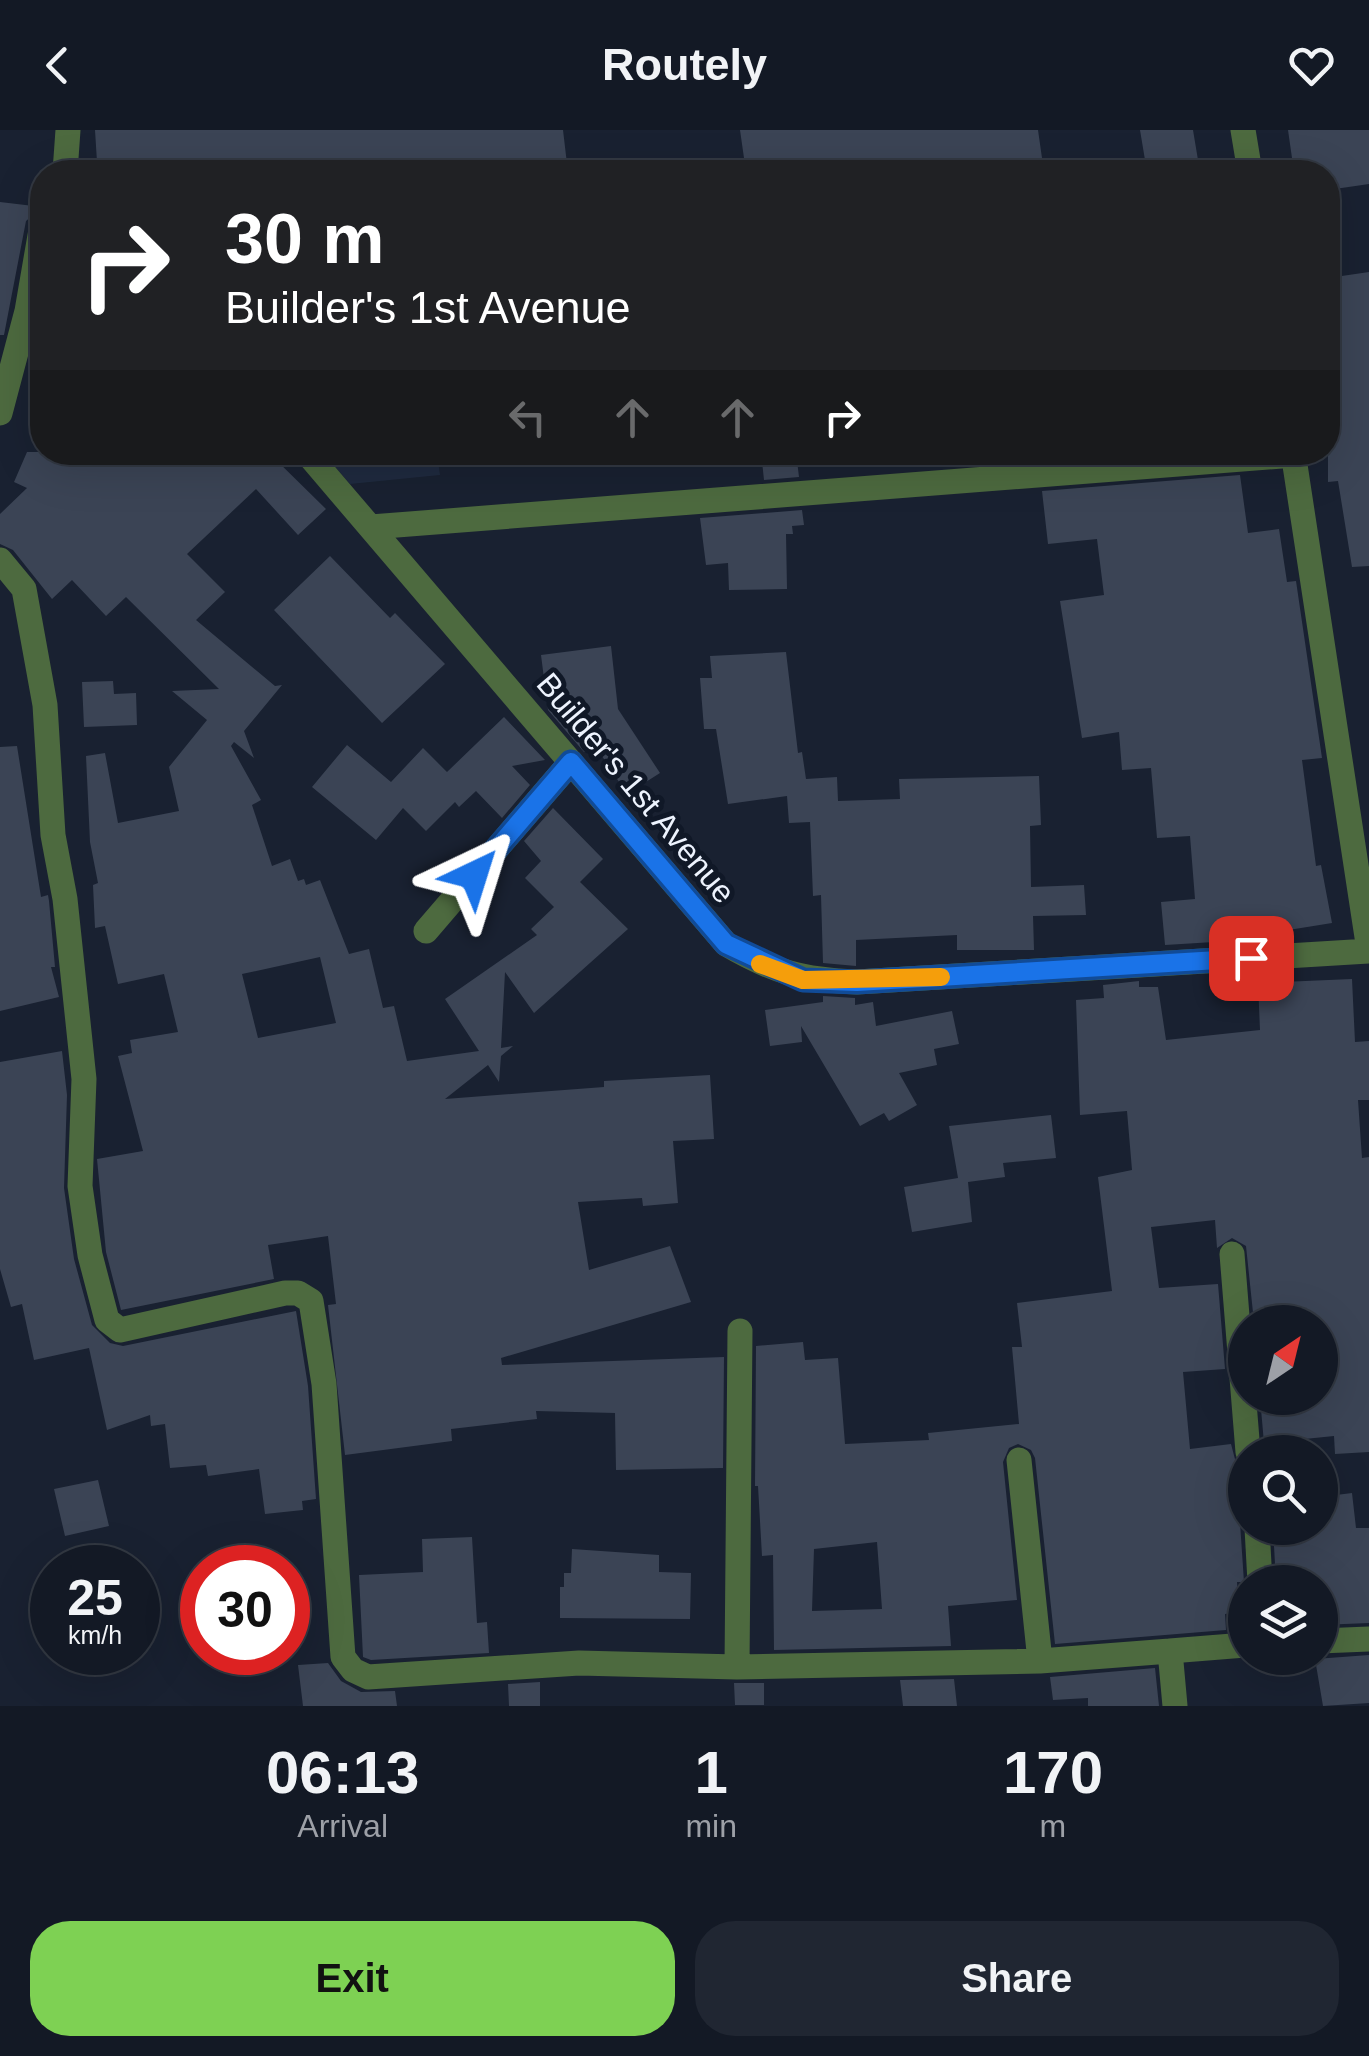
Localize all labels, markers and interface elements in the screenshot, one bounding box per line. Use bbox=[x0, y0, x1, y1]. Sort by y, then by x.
icon: back bbox=[30, 38, 85, 93]
icon: heart bbox=[1284, 38, 1339, 93]
text: Routely bbox=[602, 39, 767, 90]
icon: right bbox=[60, 200, 190, 330]
text: 30 m bbox=[225, 200, 385, 278]
text: Builder's 1st Avenue bbox=[225, 282, 631, 333]
icon: left bbox=[500, 390, 555, 445]
icon: ahead bbox=[605, 390, 660, 445]
icon: ahead bbox=[710, 390, 765, 445]
icon: right bbox=[815, 390, 870, 445]
street label: Builder's 1st Avenue bbox=[530, 666, 742, 910]
position arrow bbox=[422, 823, 526, 927]
pin bbox=[1209, 916, 1294, 1001]
icon: arrive bbox=[1224, 931, 1279, 986]
north arrow bbox=[1228, 1305, 1338, 1415]
map controls bbox=[1228, 1305, 1338, 1675]
button: search bbox=[1228, 1435, 1338, 1545]
speed limit sign: 30 bbox=[180, 1545, 310, 1675]
button: layers bbox=[1228, 1565, 1338, 1675]
text: 25 bbox=[67, 1570, 123, 1626]
text: km/h bbox=[68, 1621, 122, 1649]
text: 06:13 bbox=[266, 1739, 419, 1806]
text: 1 bbox=[694, 1739, 728, 1806]
text: 170 bbox=[1003, 1739, 1103, 1806]
text: Arrival bbox=[297, 1808, 388, 1844]
text: min bbox=[685, 1808, 737, 1844]
text: m bbox=[1040, 1808, 1066, 1844]
button: Exit bbox=[30, 1921, 675, 2036]
button: Share bbox=[695, 1921, 1339, 2036]

